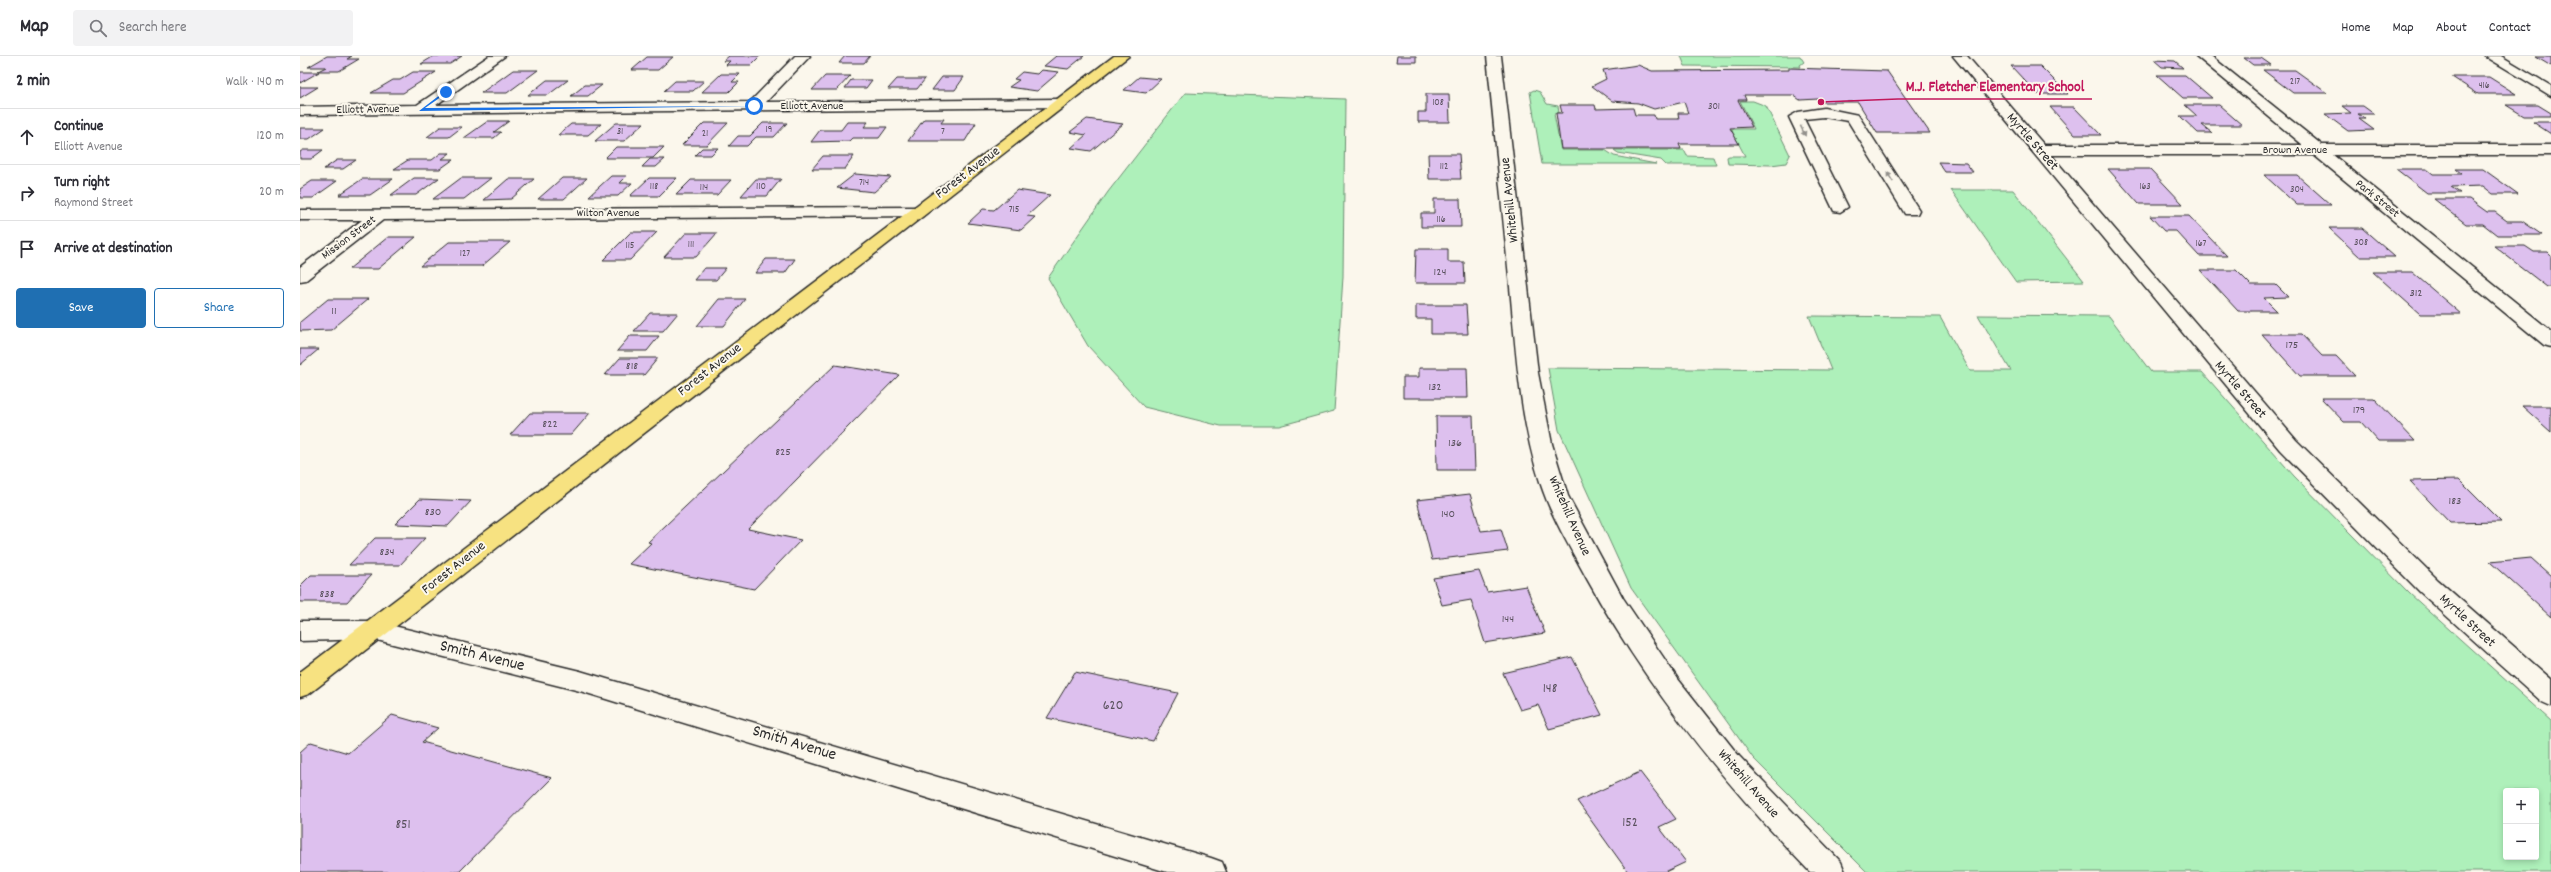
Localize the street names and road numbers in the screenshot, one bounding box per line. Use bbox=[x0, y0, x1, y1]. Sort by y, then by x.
street label: Elliott Avenue bbox=[780, 98, 844, 115]
street label: Elliott Avenue bbox=[336, 101, 400, 119]
street label: Myrtle Street bbox=[2001, 109, 2063, 175]
street label: Forest Avenue bbox=[931, 142, 1005, 204]
street label: Brown Avenue bbox=[2263, 142, 2327, 159]
street label: Whitehill Avenue bbox=[1496, 156, 1524, 244]
street label: Park Street bbox=[2351, 176, 2403, 222]
street label: Wilton Avenue bbox=[577, 205, 639, 222]
street label: Mission Street bbox=[318, 212, 380, 264]
street label: Forest Avenue bbox=[674, 339, 746, 401]
street label: Myrtle Street bbox=[2209, 357, 2271, 423]
street label: Whitehill Avenue bbox=[1542, 473, 1596, 559]
street label: Forest Avenue bbox=[418, 537, 490, 599]
street label: Myrtle Street bbox=[2434, 589, 2500, 653]
street label: Smith Avenue bbox=[437, 635, 527, 679]
street label: Smith Avenue bbox=[749, 720, 839, 768]
street label: Whitehill Avenue bbox=[1712, 745, 1784, 823]

